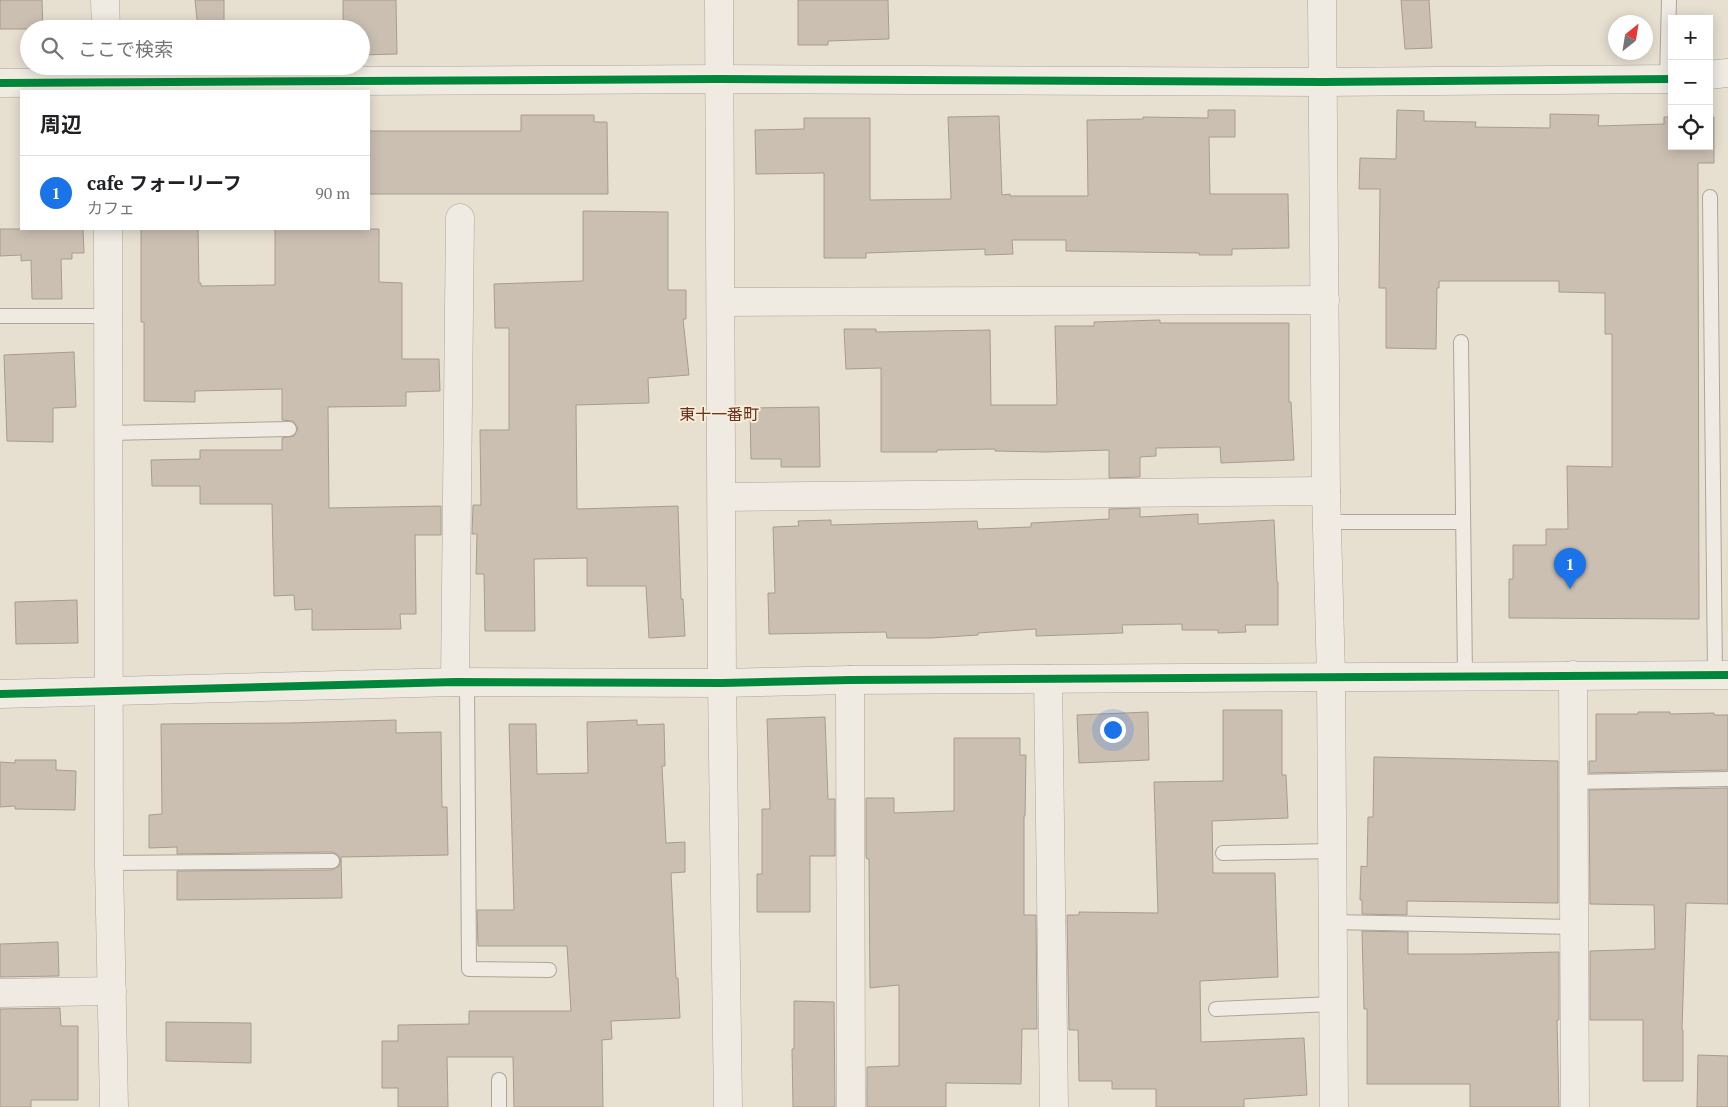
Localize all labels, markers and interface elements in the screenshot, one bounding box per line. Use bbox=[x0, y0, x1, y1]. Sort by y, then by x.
north arrow bbox=[1608, 15, 1653, 60]
map controls bbox=[1668, 15, 1713, 150]
button: + bbox=[1668, 15, 1713, 60]
search box bbox=[20, 20, 370, 75]
icon: search bbox=[38, 34, 66, 62]
text: ここで検索 bbox=[78, 36, 173, 61]
button: − bbox=[1668, 60, 1713, 105]
button: locate bbox=[1668, 105, 1713, 150]
text: 周辺 bbox=[40, 110, 82, 138]
text: cafe フォーリーフ bbox=[87, 170, 242, 195]
text: 1 bbox=[51, 182, 61, 204]
text: 90 m bbox=[315, 182, 350, 204]
text: カフェ bbox=[87, 197, 135, 219]
district label: 東十一番町 bbox=[679, 403, 759, 425]
pin: 1 bbox=[1554, 548, 1586, 589]
your location bbox=[1100, 717, 1126, 743]

